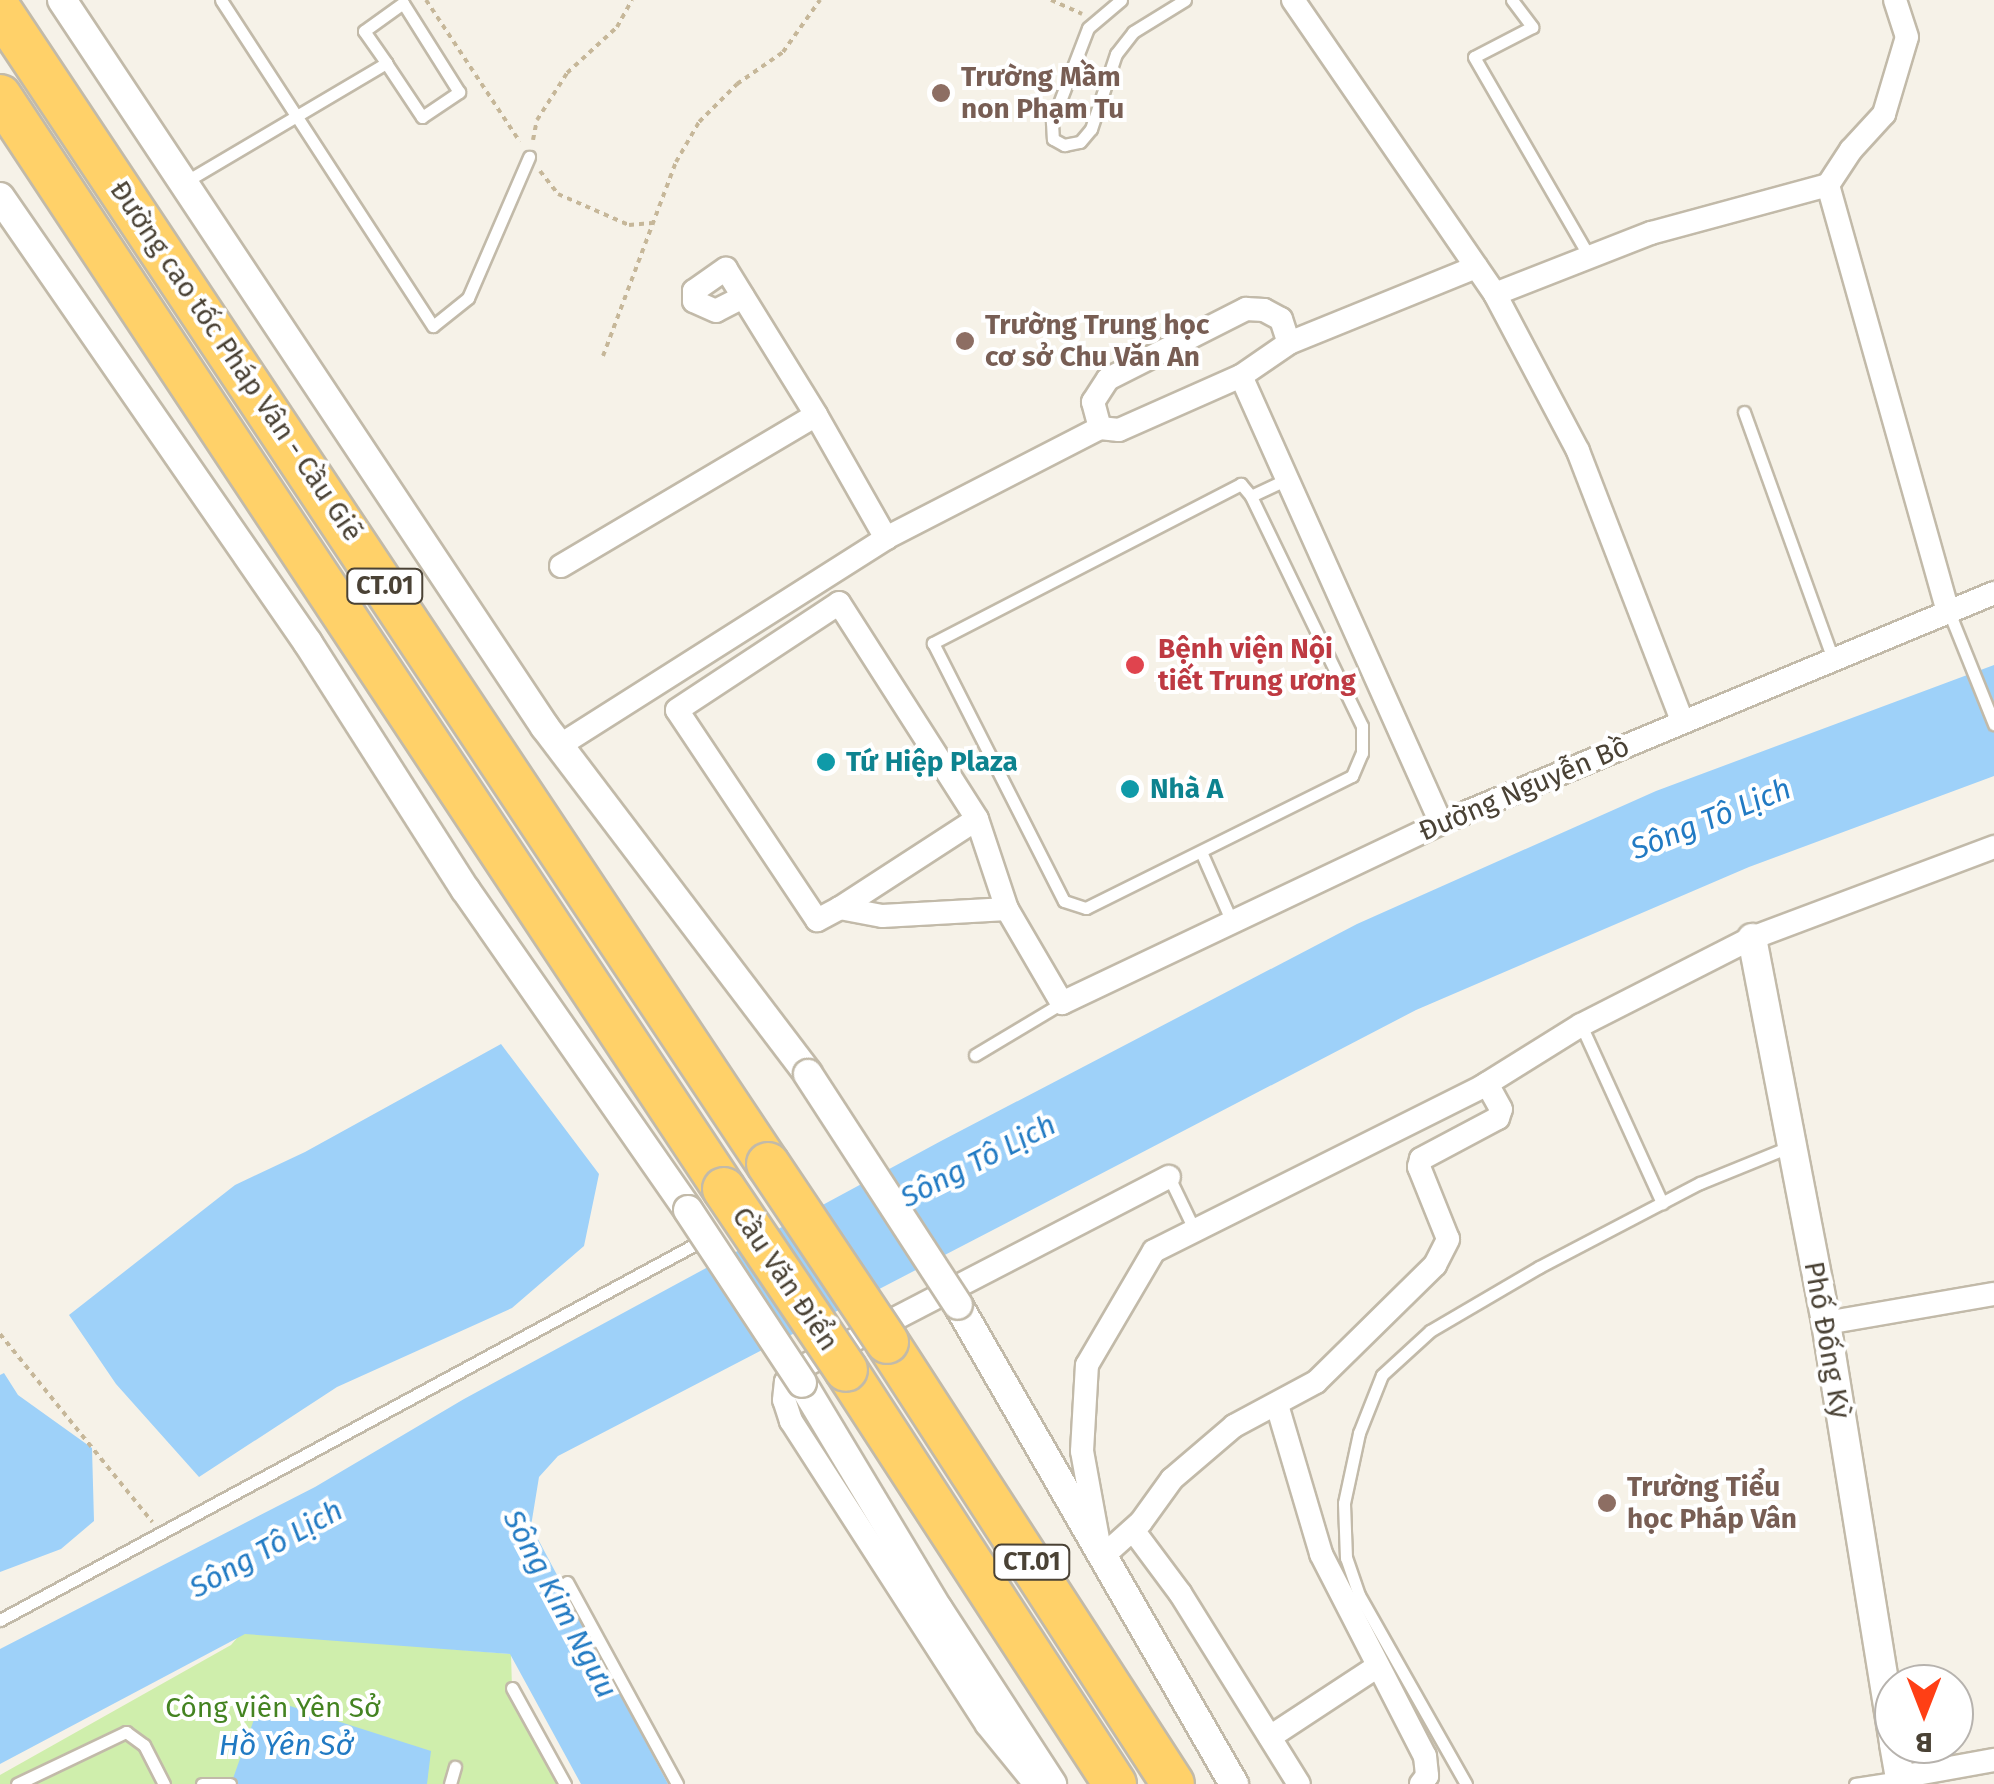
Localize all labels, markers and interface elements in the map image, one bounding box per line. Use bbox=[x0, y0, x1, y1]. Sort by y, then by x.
place label: Trường Mầm non Phạm Tu bbox=[961, 60, 1124, 126]
marker: Trường Mầm non Phạm Tu bbox=[930, 82, 952, 104]
street label: Đường cao tốc Pháp Vân - Cầu Giẽ bbox=[103, 174, 369, 548]
place label: Trường Trung học cơ sở Chu Văn An bbox=[985, 308, 1209, 374]
marker: Trường Trung học cơ sở Chu Văn An bbox=[954, 330, 976, 352]
road number: CT.01 bbox=[345, 566, 425, 606]
place label: Bệnh viện Nội tiết Trung ương bbox=[1158, 632, 1356, 698]
marker: Bệnh viện Nội tiết Trung ương bbox=[1122, 652, 1148, 678]
street label: Đường Nguyễn Bồ bbox=[1414, 729, 1634, 849]
place label: Tứ Hiệp Plaza bbox=[846, 745, 1018, 779]
marker: Tứ Hiệp Plaza bbox=[815, 751, 837, 773]
water label: Sông Tô Lịch bbox=[1626, 771, 1796, 867]
place label: Nhà A bbox=[1150, 772, 1223, 806]
marker: Nhà A bbox=[1119, 778, 1141, 800]
water label: Sông Tô Lịch bbox=[894, 1106, 1062, 1216]
street label: Cầu Văn Điển bbox=[725, 1201, 845, 1357]
street label: Phố Đống Kỳ bbox=[1797, 1259, 1857, 1421]
place label: Trường Tiểu học Pháp Vân bbox=[1627, 1470, 1797, 1536]
water label: Sông Tô Lịch bbox=[183, 1492, 349, 1606]
marker: Trường Tiểu học Pháp Vân bbox=[1596, 1492, 1618, 1514]
water label: Sông Kim Ngưu bbox=[495, 1504, 625, 1704]
road number: CT.01 bbox=[992, 1542, 1072, 1582]
north arrow bbox=[1874, 1664, 1974, 1764]
park label: Công viên Yên Sở bbox=[165, 1691, 381, 1725]
text: B bbox=[1915, 1726, 1933, 1759]
water label: Hồ Yên Sở bbox=[219, 1727, 353, 1763]

